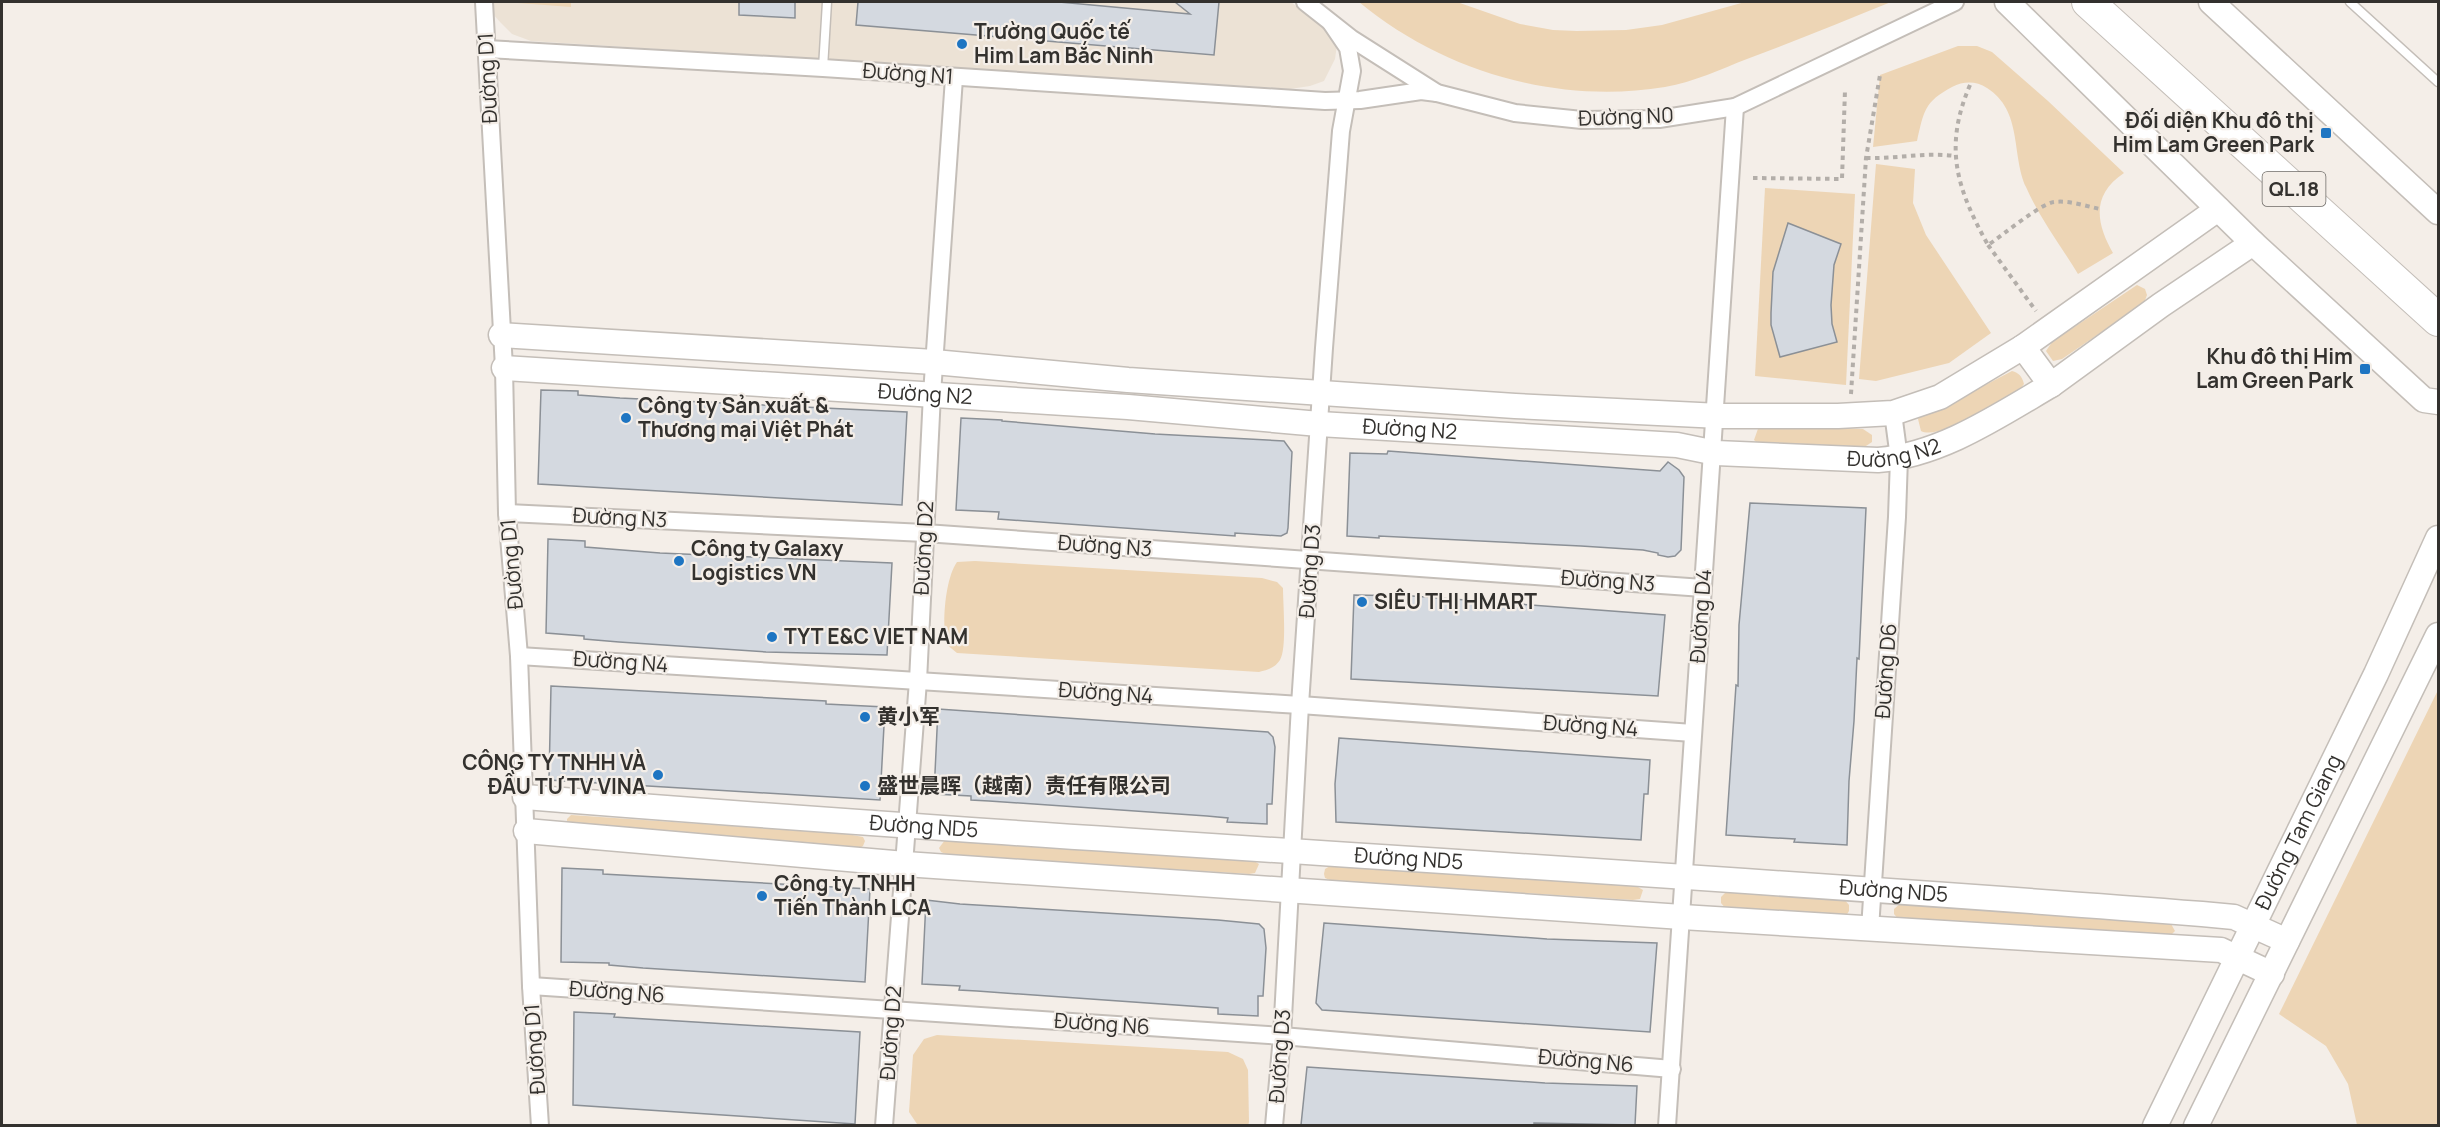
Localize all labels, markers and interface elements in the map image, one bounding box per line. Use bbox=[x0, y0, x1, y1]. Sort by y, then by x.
place label: Trường Quốc tế Him Lam Bắc Ninh bbox=[974, 17, 1153, 69]
street label: Đường D1 bbox=[471, 32, 503, 124]
marker: Trường Quốc tế Him Lam Bắc Ninh bbox=[955, 37, 969, 51]
street label: Đường N1 bbox=[862, 56, 954, 90]
street label: Đường N0 bbox=[1578, 100, 1674, 132]
place label: Đối diện Khu đô thị Him Lam Green Park bbox=[2113, 106, 2315, 158]
marker: Đối diện Khu đô thị Him Lam Green Park bbox=[2319, 126, 2333, 140]
road number: QL.18 bbox=[2262, 172, 2326, 206]
place label: Khu đô thị Him Lam Green Park bbox=[2196, 342, 2354, 394]
marker: Khu đô thị Him Lam Green Park bbox=[2358, 362, 2372, 376]
street label: Đường N2 bbox=[877, 376, 973, 410]
place label: Công ty Sản xuất & Thương mại Việt Phát bbox=[638, 391, 854, 443]
marker: Công ty Sản xuất & Thương mại Việt Phát bbox=[619, 411, 633, 425]
street label: Đường N2 bbox=[1362, 412, 1458, 445]
street label: Đường N2 bbox=[1847, 431, 1944, 473]
street label: Đường D2 bbox=[907, 500, 939, 596]
street label: Đường N3 bbox=[572, 501, 668, 533]
street label: Đường D1 bbox=[493, 518, 529, 610]
street label: Đường D3 bbox=[1292, 523, 1326, 619]
street label: Đường N3 bbox=[1057, 528, 1153, 562]
place label: Công ty Galaxy Logistics VN bbox=[691, 534, 844, 586]
marker: Công ty Galaxy Logistics VN bbox=[672, 554, 686, 568]
street label: Đường N3 bbox=[1560, 563, 1656, 597]
street label: Đường D4 bbox=[1683, 568, 1717, 664]
place label: SIÊU THỊ HMART bbox=[1374, 587, 1537, 615]
marker: SIÊU THỊ HMART bbox=[1355, 595, 1369, 609]
place label: TYT E&C VIET NAM bbox=[784, 622, 968, 650]
street label: Đường D6 bbox=[1868, 622, 1902, 720]
marker: TYT E&C VIET NAM bbox=[765, 630, 779, 644]
street label: Đường N4 bbox=[573, 644, 669, 678]
street label: Đường N4 bbox=[1058, 675, 1154, 709]
place label: 黄小军 bbox=[877, 702, 940, 730]
street label: Đường N4 bbox=[1543, 708, 1639, 742]
marker: 黄小军 bbox=[858, 710, 872, 724]
place label: CÔNG TY TNHH VÀ ĐẦU TƯ TV VINA bbox=[462, 748, 646, 800]
street label: Đường Tam Giang bbox=[2248, 750, 2348, 914]
marker: CÔNG TY TNHH VÀ ĐẦU TƯ TV VINA bbox=[651, 768, 665, 782]
place label: 盛世晨晖（越南）责任有限公司 bbox=[877, 771, 1171, 799]
marker: 盛世晨晖（越南）责任有限公司 bbox=[858, 779, 872, 793]
street label: Đường ND5 bbox=[869, 808, 979, 843]
street label: Đường ND5 bbox=[1354, 840, 1464, 875]
place label: Công ty TNHH Tiến Thành LCA bbox=[774, 869, 931, 921]
street label: Đường ND5 bbox=[1838, 872, 1949, 908]
marker: Công ty TNHH Tiến Thành LCA bbox=[755, 889, 769, 903]
street label: Đường N6 bbox=[568, 974, 666, 1008]
street label: Đường D2 bbox=[873, 985, 907, 1081]
street label: Đường D1 bbox=[517, 1003, 551, 1095]
street label: Đường N6 bbox=[1053, 1006, 1151, 1040]
street label: Đường D3 bbox=[1262, 1008, 1296, 1104]
street label: Đường N6 bbox=[1537, 1042, 1635, 1078]

